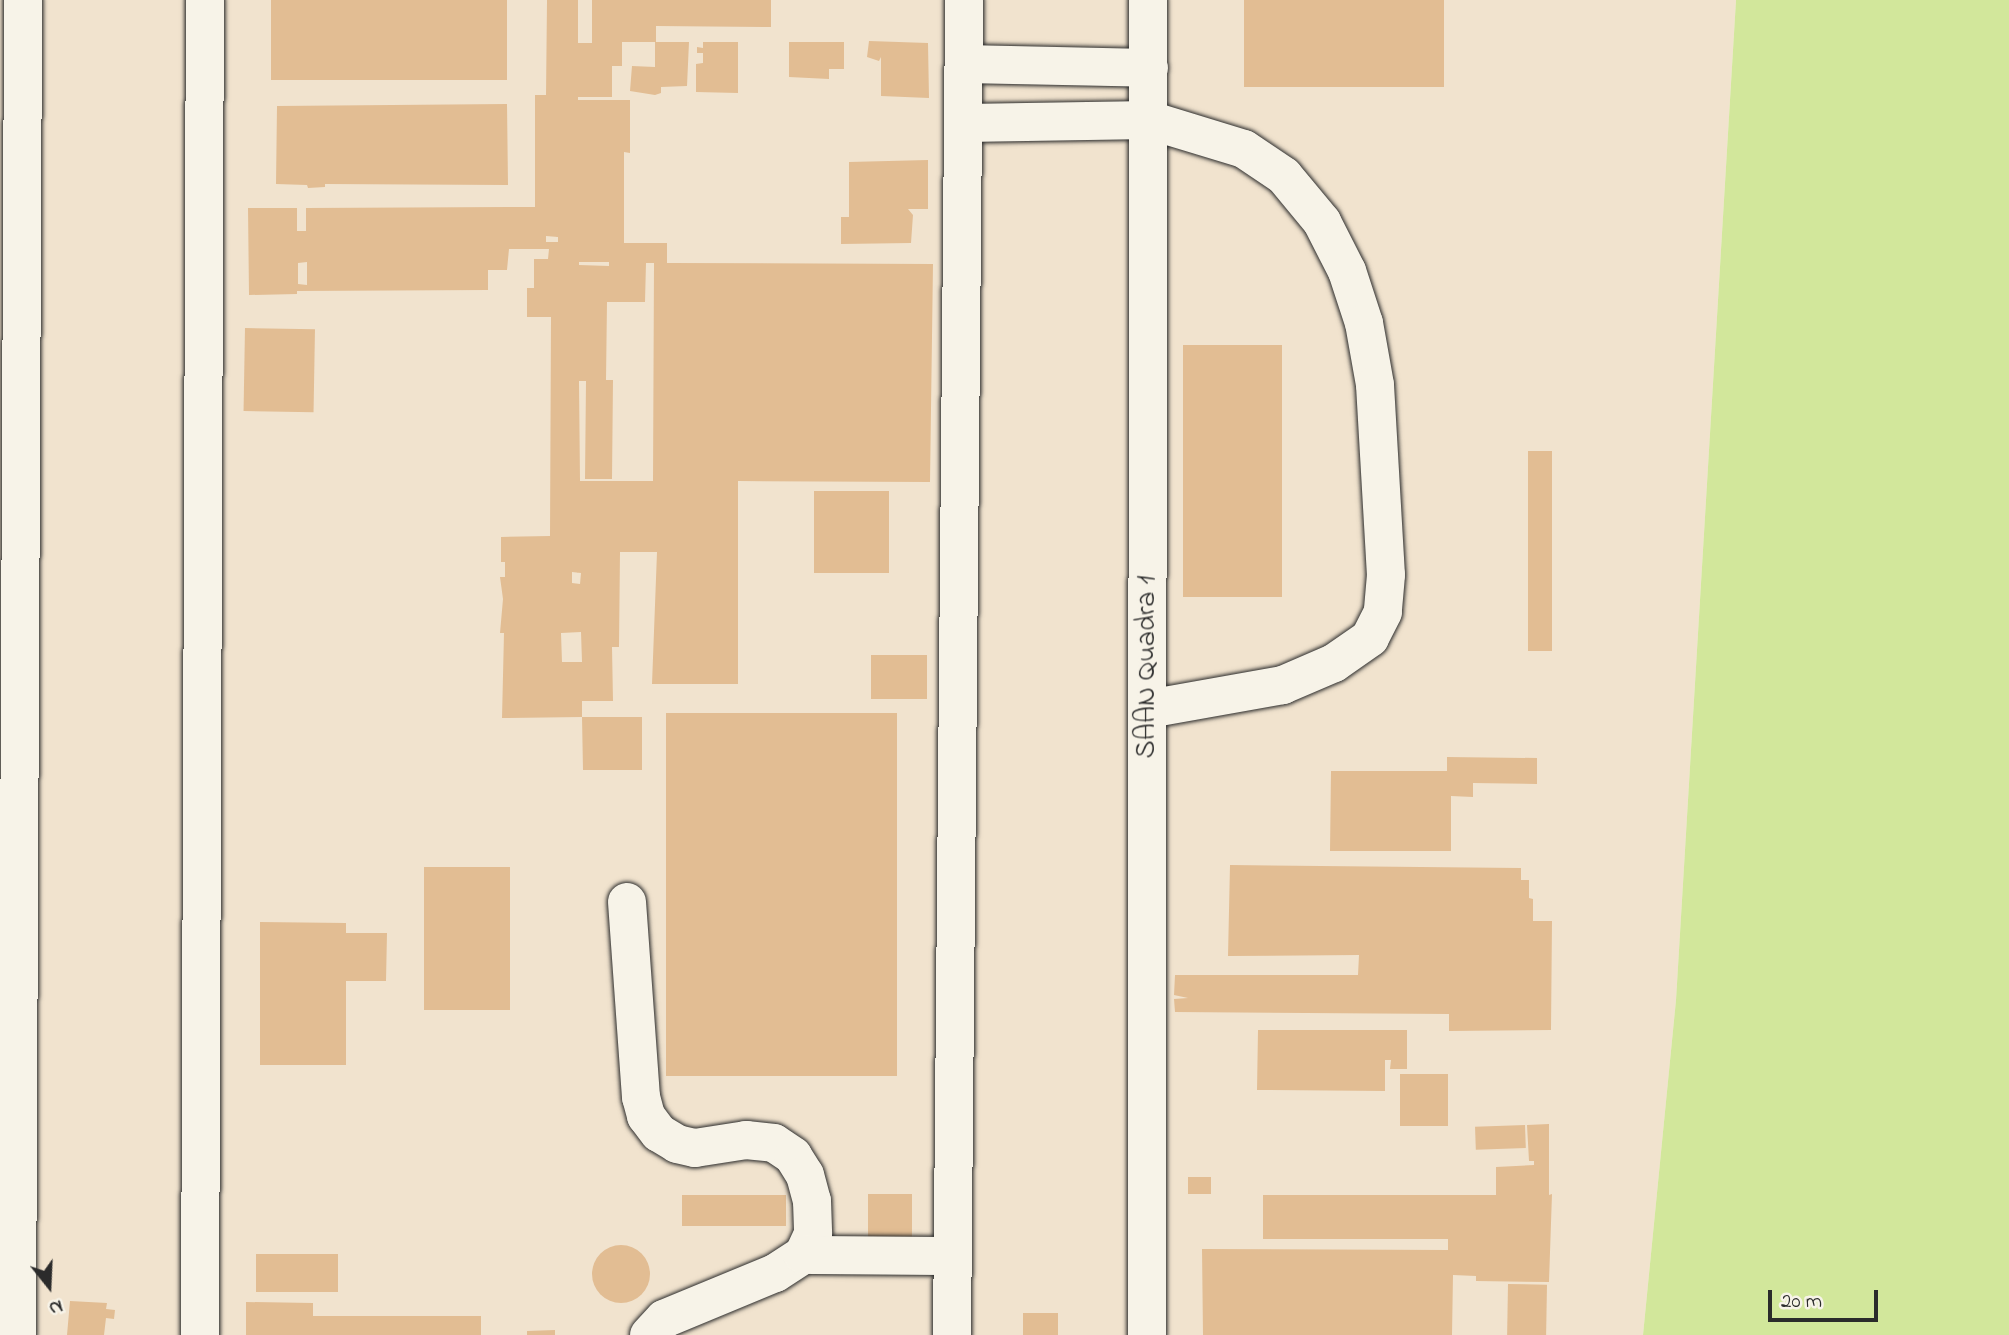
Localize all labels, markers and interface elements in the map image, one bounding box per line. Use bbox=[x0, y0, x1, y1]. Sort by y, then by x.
street label: SAAN Quadra 1 bbox=[1131, 576, 1165, 758]
north arrow bbox=[14, 1251, 84, 1321]
scale bar bbox=[1771, 1276, 1881, 1320]
text: 20 m bbox=[1781, 1287, 1822, 1317]
text: N bbox=[45, 1292, 66, 1321]

